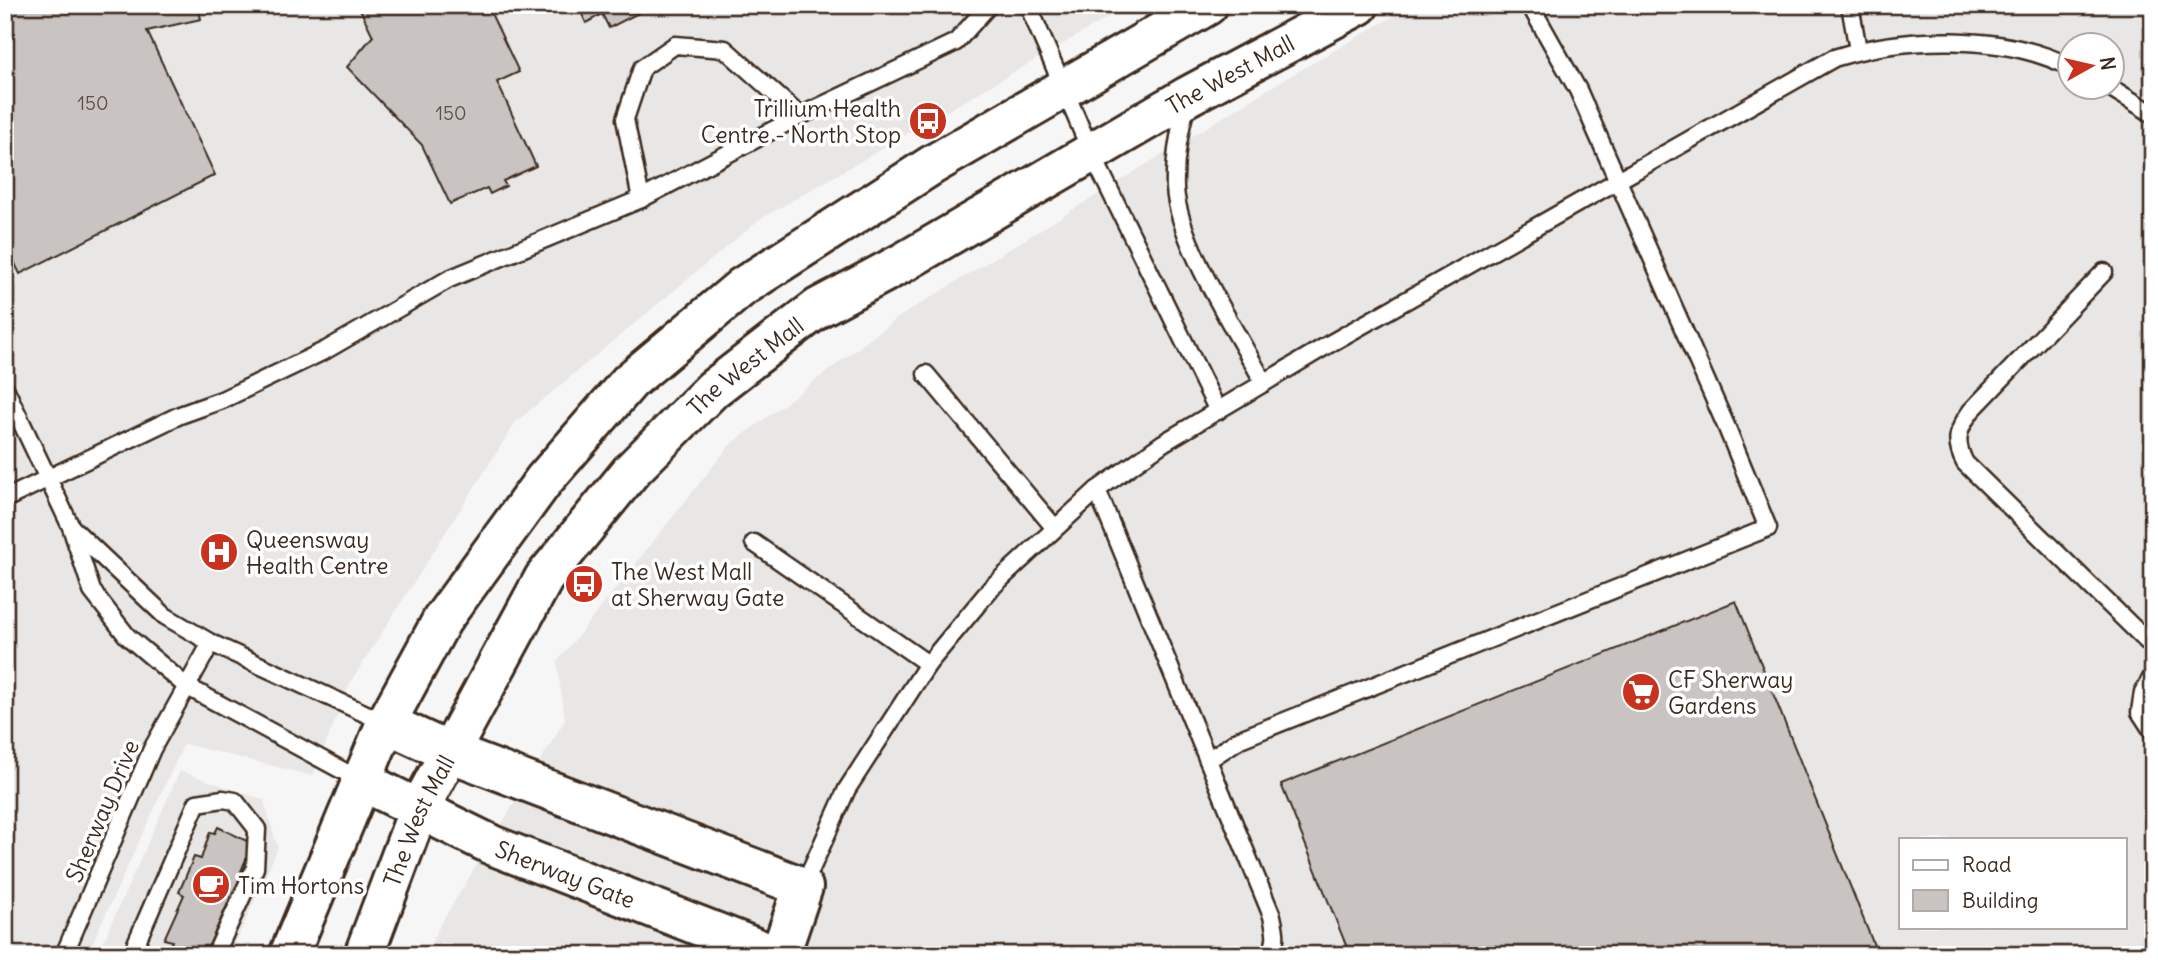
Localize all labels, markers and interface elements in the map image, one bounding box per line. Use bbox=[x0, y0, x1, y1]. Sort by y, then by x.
street label: The West Mall bbox=[1161, 28, 1299, 120]
north arrow bbox=[2056, 32, 2126, 102]
text: N bbox=[2095, 55, 2121, 72]
house number: 150 bbox=[78, 91, 108, 115]
place label: Trillium Health Centre - North Stop bbox=[701, 94, 901, 149]
bus stop icon: Trillium Health Centre - North Stop bbox=[907, 100, 949, 142]
house number: 150 bbox=[436, 101, 466, 125]
street label: The West Mall bbox=[681, 310, 809, 421]
place label: Queensway Health Centre bbox=[246, 525, 388, 580]
hospital icon: Queensway Health Centre bbox=[198, 531, 240, 573]
place label: The West Mall at Sherway Gate bbox=[611, 557, 784, 612]
bus stop icon: The West Mall at Sherway Gate bbox=[563, 563, 605, 605]
place label: CF Sherway Gardens bbox=[1668, 665, 1793, 720]
supermarket icon: CF Sherway Gardens bbox=[1620, 671, 1662, 713]
street label: Sherway Drive bbox=[59, 735, 145, 887]
street label: The West Mall bbox=[377, 750, 460, 890]
street label: Sherway Gate bbox=[492, 834, 639, 914]
legend bbox=[1899, 838, 2126, 928]
text: Road bbox=[1962, 851, 2011, 878]
cafe icon: Tim Hortons bbox=[190, 864, 232, 906]
place label: Tim Hortons bbox=[238, 871, 364, 900]
text: Building bbox=[1962, 887, 2038, 914]

